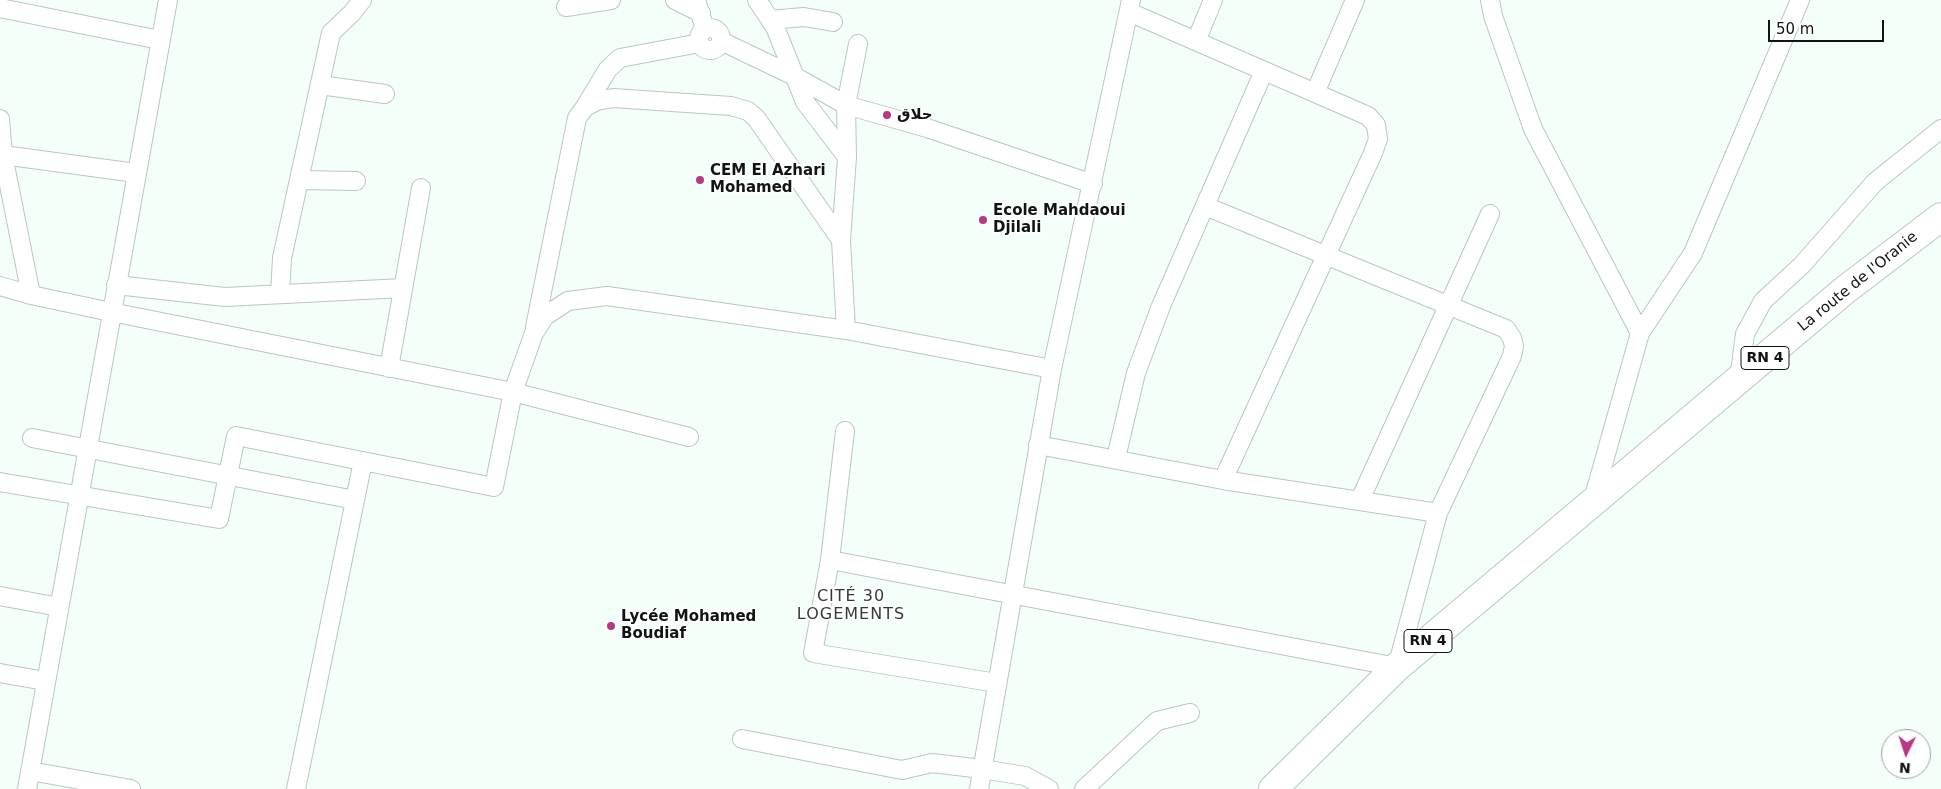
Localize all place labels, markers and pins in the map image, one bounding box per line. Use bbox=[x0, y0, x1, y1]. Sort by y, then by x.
place label: حلاق bbox=[897, 106, 933, 124]
marker: حلاق bbox=[881, 109, 893, 121]
place label: CEM El Azhari Mohamed bbox=[710, 162, 826, 197]
marker: CEM El Azhari Mohamed bbox=[694, 174, 706, 186]
place label: Ecole Mahdaoui Djilali bbox=[993, 202, 1126, 237]
marker: Ecole Mahdaoui Djilali bbox=[977, 214, 989, 226]
place label: Lycée Mohamed Boudiaf bbox=[621, 608, 756, 643]
marker: Lycée Mohamed Boudiaf bbox=[605, 620, 617, 632]

